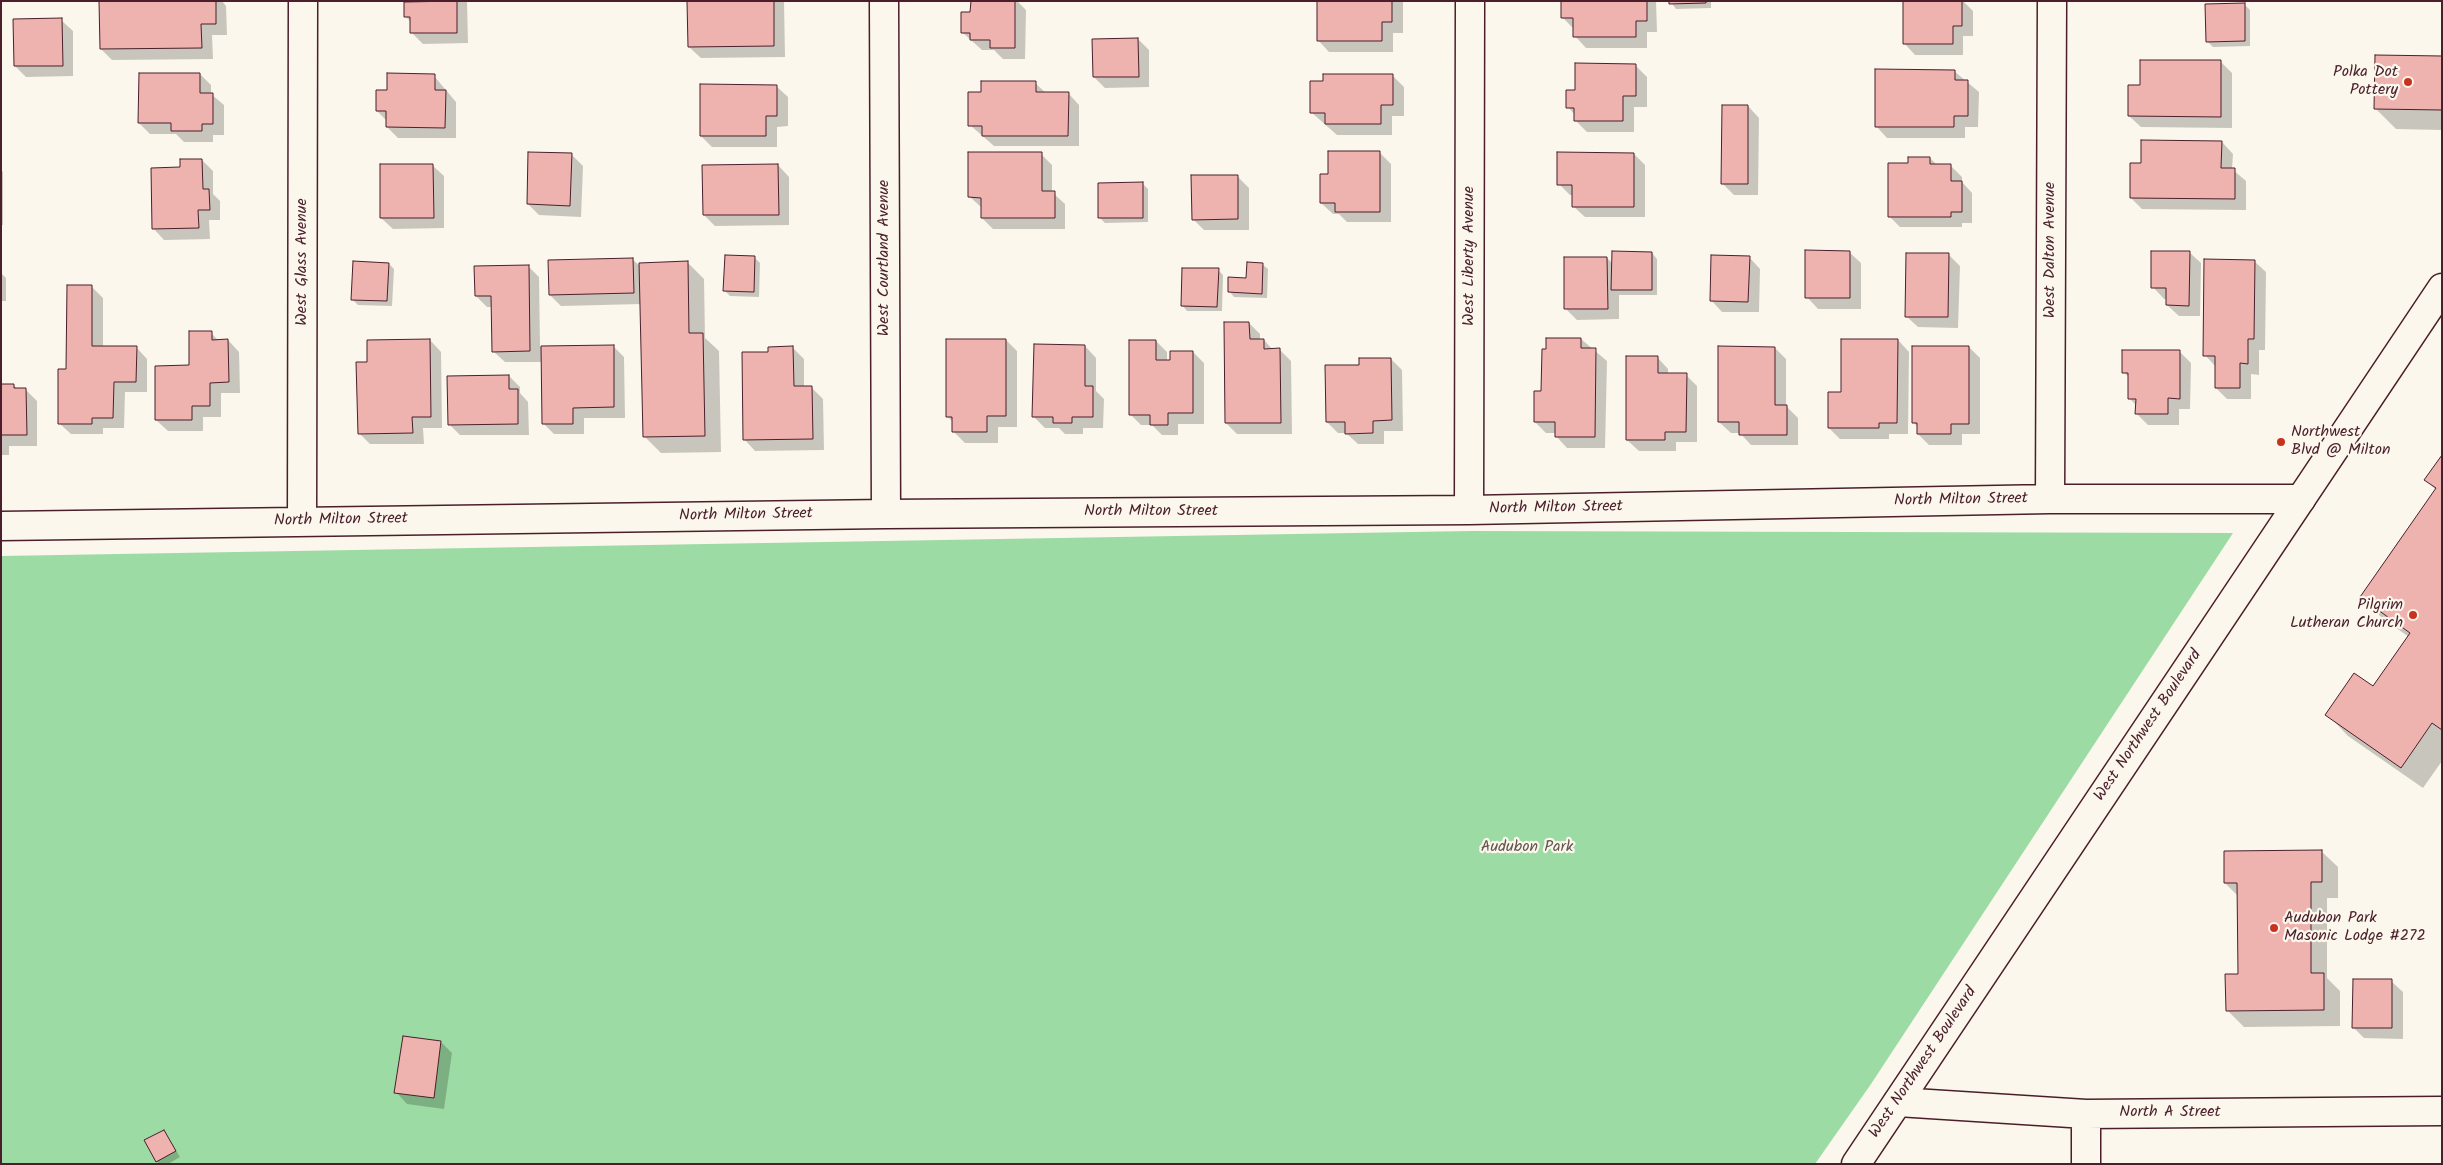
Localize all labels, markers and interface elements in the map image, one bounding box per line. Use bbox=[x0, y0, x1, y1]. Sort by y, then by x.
place label: Polka Dot Pottery bbox=[2333, 63, 2398, 101]
marker: Polka Dot Pottery bbox=[2402, 76, 2414, 88]
street label: West Courtland Avenue bbox=[875, 180, 895, 336]
street label: West Dalton Avenue bbox=[2041, 182, 2061, 318]
street label: West Liberty Avenue bbox=[1460, 186, 1480, 326]
street label: West Glass Avenue bbox=[293, 198, 313, 326]
place label: Northwest Blvd @ Milton bbox=[2291, 423, 2390, 461]
marker: Northwest Blvd @ Milton bbox=[2275, 436, 2287, 448]
street label: North Milton Street bbox=[1894, 490, 2028, 512]
street label: North Milton Street bbox=[1489, 498, 1623, 520]
street label: North Milton Street bbox=[1084, 502, 1218, 522]
street label: North Milton Street bbox=[679, 505, 813, 527]
street label: North Milton Street bbox=[274, 510, 408, 532]
place label: Pilgrim Lutheran Church bbox=[2290, 596, 2403, 634]
marker: Pilgrim Lutheran Church bbox=[2407, 609, 2419, 621]
street label: West Northwest Boulevard bbox=[2091, 647, 2207, 805]
park label: Audubon Park bbox=[1481, 838, 1573, 858]
place label: Audubon Park Masonic Lodge #272 bbox=[2284, 909, 2426, 947]
marker: Audubon Park Masonic Lodge #272 bbox=[2268, 922, 2280, 934]
street label: West Northwest Boulevard bbox=[1866, 984, 1982, 1142]
street label: North A Street bbox=[2119, 1103, 2221, 1123]

